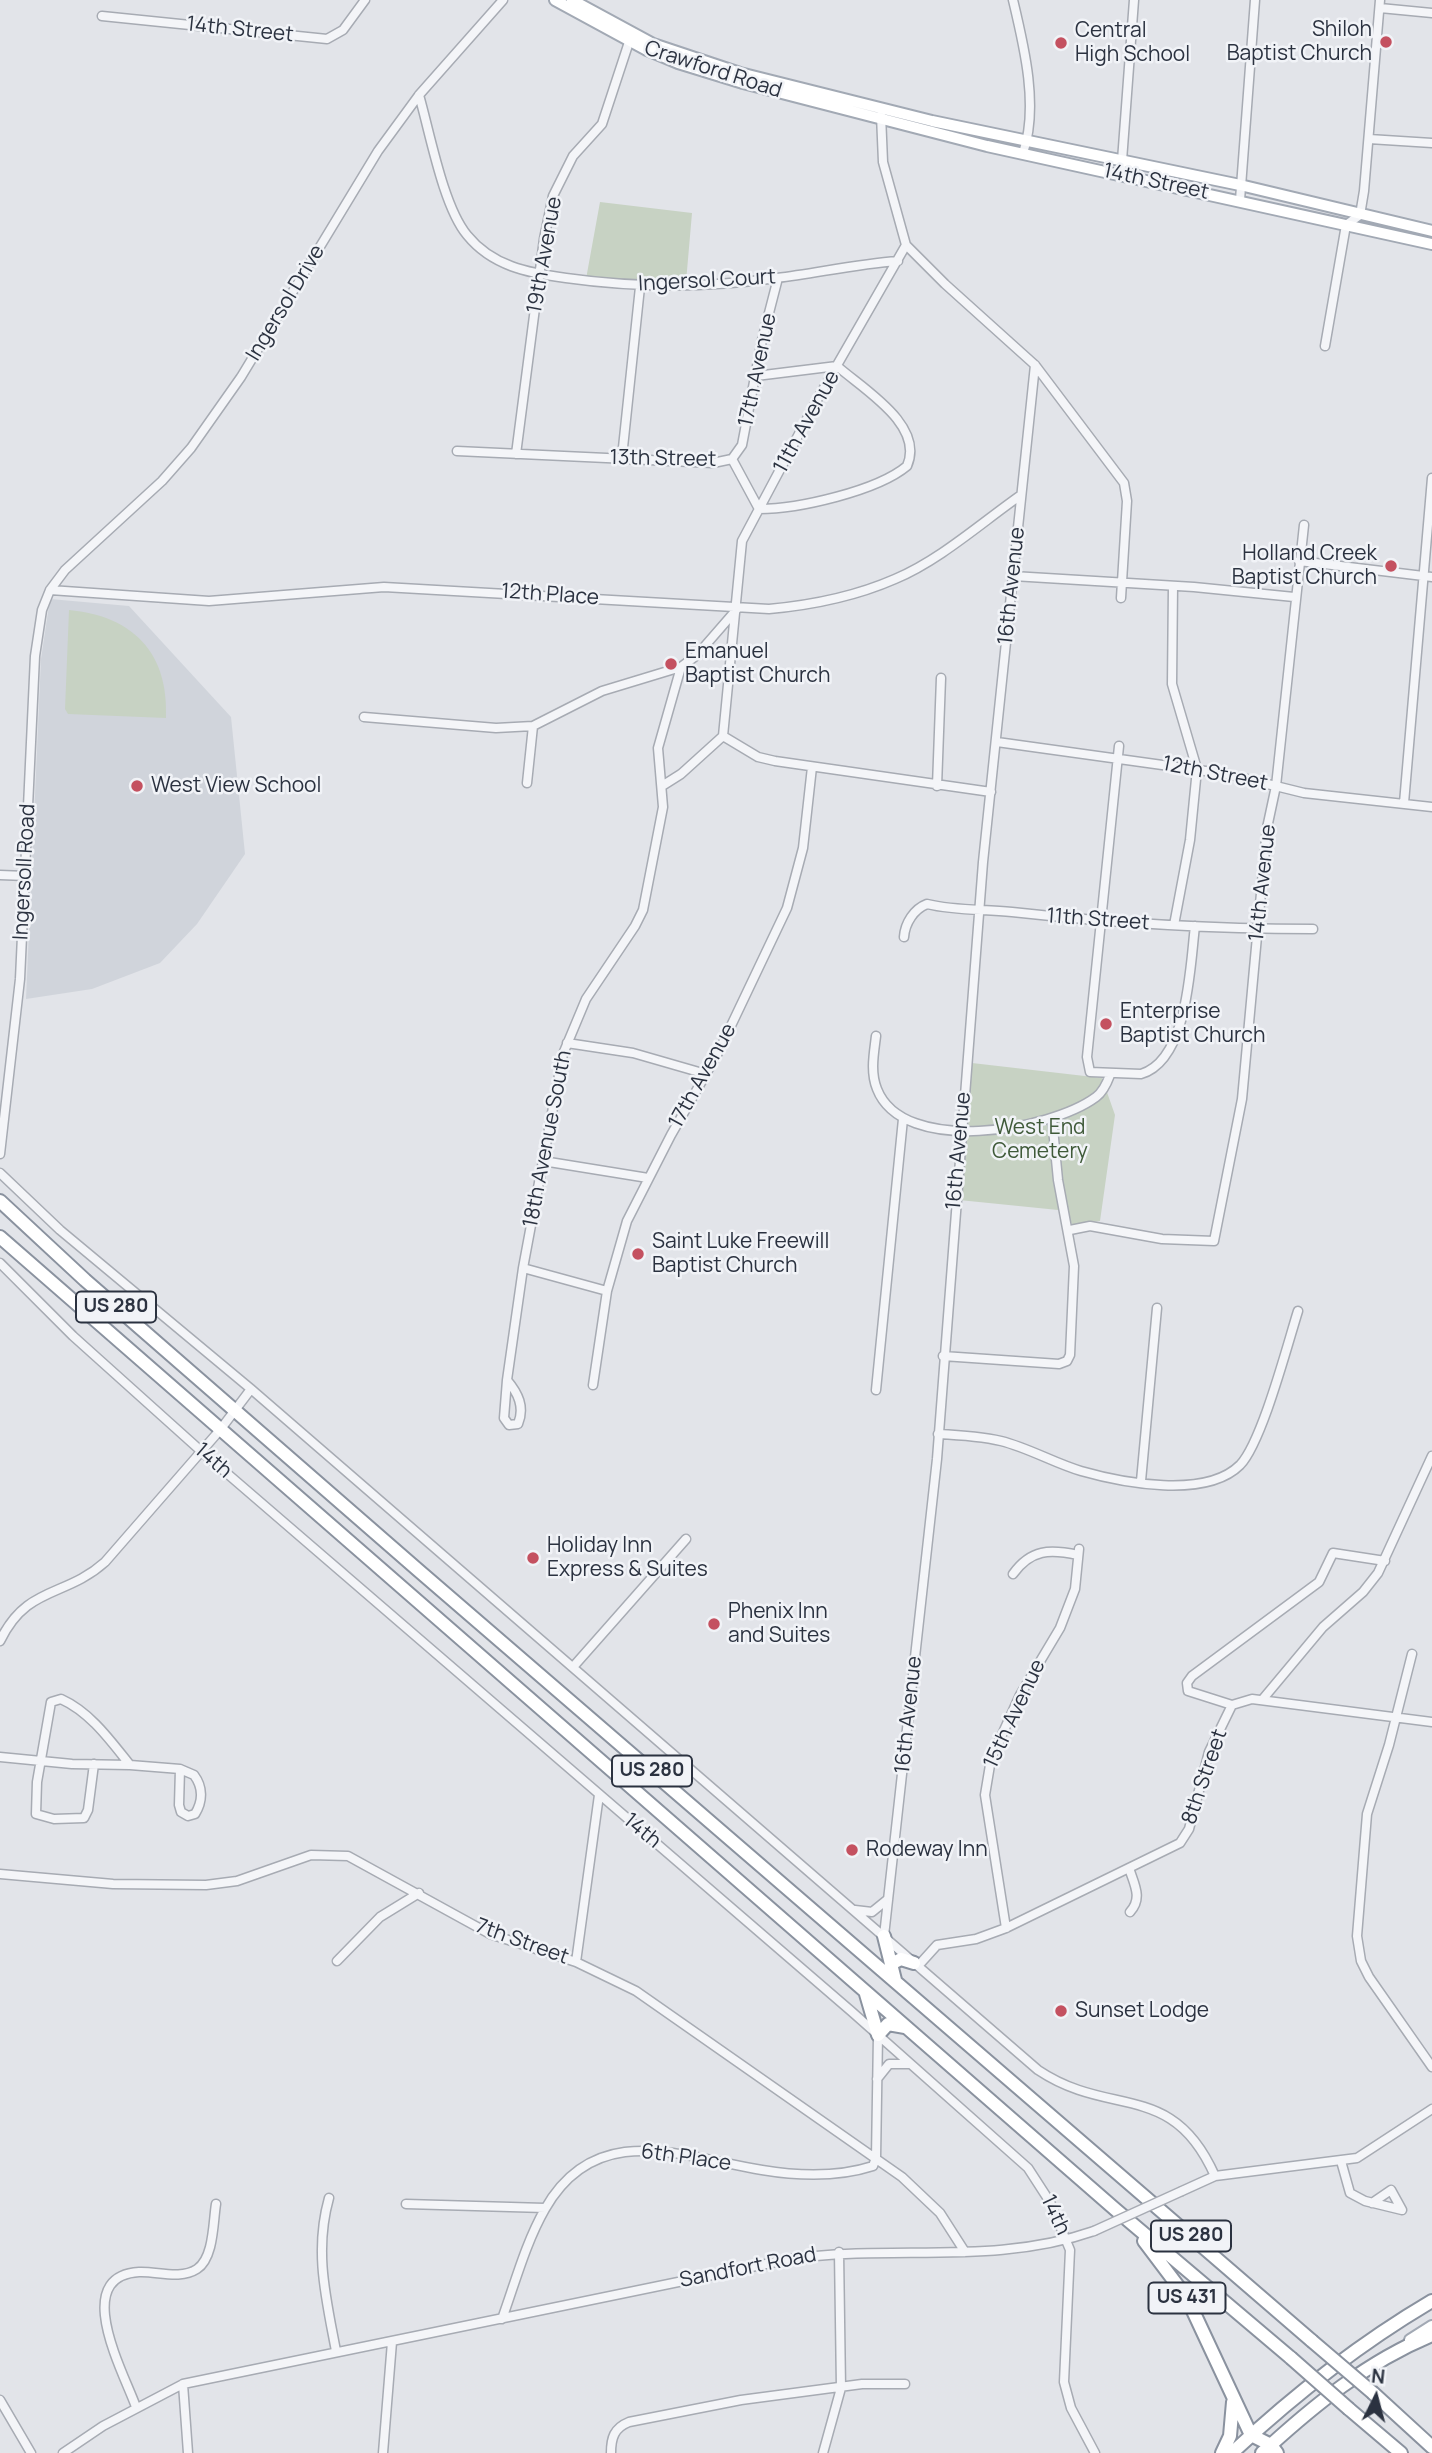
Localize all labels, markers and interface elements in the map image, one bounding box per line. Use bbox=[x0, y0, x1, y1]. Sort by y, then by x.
street label: 14th Street bbox=[185, 12, 295, 48]
place label: Shiloh Baptist Church bbox=[1227, 17, 1372, 67]
place label: Central High School bbox=[1075, 18, 1190, 68]
marker: Shiloh Baptist Church bbox=[1378, 34, 1394, 50]
marker: Central High School bbox=[1053, 35, 1069, 51]
street label: Crawford Road bbox=[641, 36, 785, 104]
street label: 14th Street bbox=[1101, 159, 1211, 205]
street label: 19th Avenue bbox=[522, 195, 568, 315]
street label: Ingersol Drive bbox=[241, 240, 331, 366]
street label: Ingersol Court bbox=[638, 265, 776, 297]
street label: 17th Avenue bbox=[734, 311, 782, 429]
street label: 11th Avenue bbox=[769, 366, 845, 478]
street label: 13th Street bbox=[610, 445, 716, 473]
street label: 16th Avenue bbox=[993, 526, 1031, 646]
place label: Holland Creek Baptist Church bbox=[1232, 541, 1377, 591]
marker: Holland Creek Baptist Church bbox=[1383, 558, 1399, 574]
street label: 12th Place bbox=[500, 579, 600, 611]
place label: Emanuel Baptist Church bbox=[685, 639, 830, 689]
marker: Emanuel Baptist Church bbox=[663, 656, 679, 672]
street label: 12th Street bbox=[1160, 751, 1270, 797]
place label: West View School bbox=[151, 773, 321, 799]
marker: West View School bbox=[129, 778, 145, 794]
street label: Ingersoll Road bbox=[9, 803, 41, 941]
street label: 14th Avenue bbox=[1244, 823, 1282, 943]
street label: 11th Street bbox=[1046, 904, 1150, 936]
place label: Enterprise Baptist Church bbox=[1120, 999, 1265, 1049]
marker: Enterprise Baptist Church bbox=[1098, 1016, 1114, 1032]
street label: 17th Avenue bbox=[664, 1019, 742, 1133]
street label: 18th Avenue South bbox=[518, 1048, 578, 1230]
street label: 16th Avenue bbox=[941, 1091, 977, 1211]
park label: West End Cemetery bbox=[992, 1115, 1088, 1165]
place label: Saint Luke Freewill Baptist Church bbox=[652, 1229, 829, 1279]
marker: Saint Luke Freewill Baptist Church bbox=[630, 1246, 646, 1262]
road number: US 280 bbox=[76, 1292, 156, 1322]
street label: 14th bbox=[189, 1438, 237, 1484]
place label: Holiday Inn Express & Suites bbox=[547, 1533, 708, 1583]
marker: Holiday Inn Express & Suites bbox=[525, 1550, 541, 1566]
place label: Phenix Inn and Suites bbox=[728, 1599, 830, 1649]
marker: Phenix Inn and Suites bbox=[706, 1616, 722, 1632]
street label: 16th Avenue bbox=[890, 1655, 928, 1775]
street label: 15th Avenue bbox=[979, 1656, 1051, 1772]
street label: 8th Street bbox=[1177, 1726, 1233, 1828]
road number: US 280 bbox=[612, 1756, 692, 1786]
street label: 14th bbox=[618, 1808, 666, 1854]
place label: Rodeway Inn bbox=[866, 1837, 988, 1863]
marker: Rodeway Inn bbox=[844, 1842, 860, 1858]
street label: 7th Street bbox=[472, 1914, 572, 1970]
place label: Sunset Lodge bbox=[1075, 1998, 1209, 2024]
marker: Sunset Lodge bbox=[1053, 2003, 1069, 2019]
street label: 6th Place bbox=[639, 2139, 733, 2177]
street label: 14th bbox=[1035, 2191, 1075, 2239]
road number: US 280 bbox=[1151, 2220, 1231, 2252]
street label: Sandfort Road bbox=[677, 2242, 819, 2294]
road number: US 431 bbox=[1148, 2282, 1226, 2314]
north arrow bbox=[1341, 2362, 1411, 2432]
text: N bbox=[1370, 2362, 1386, 2390]

